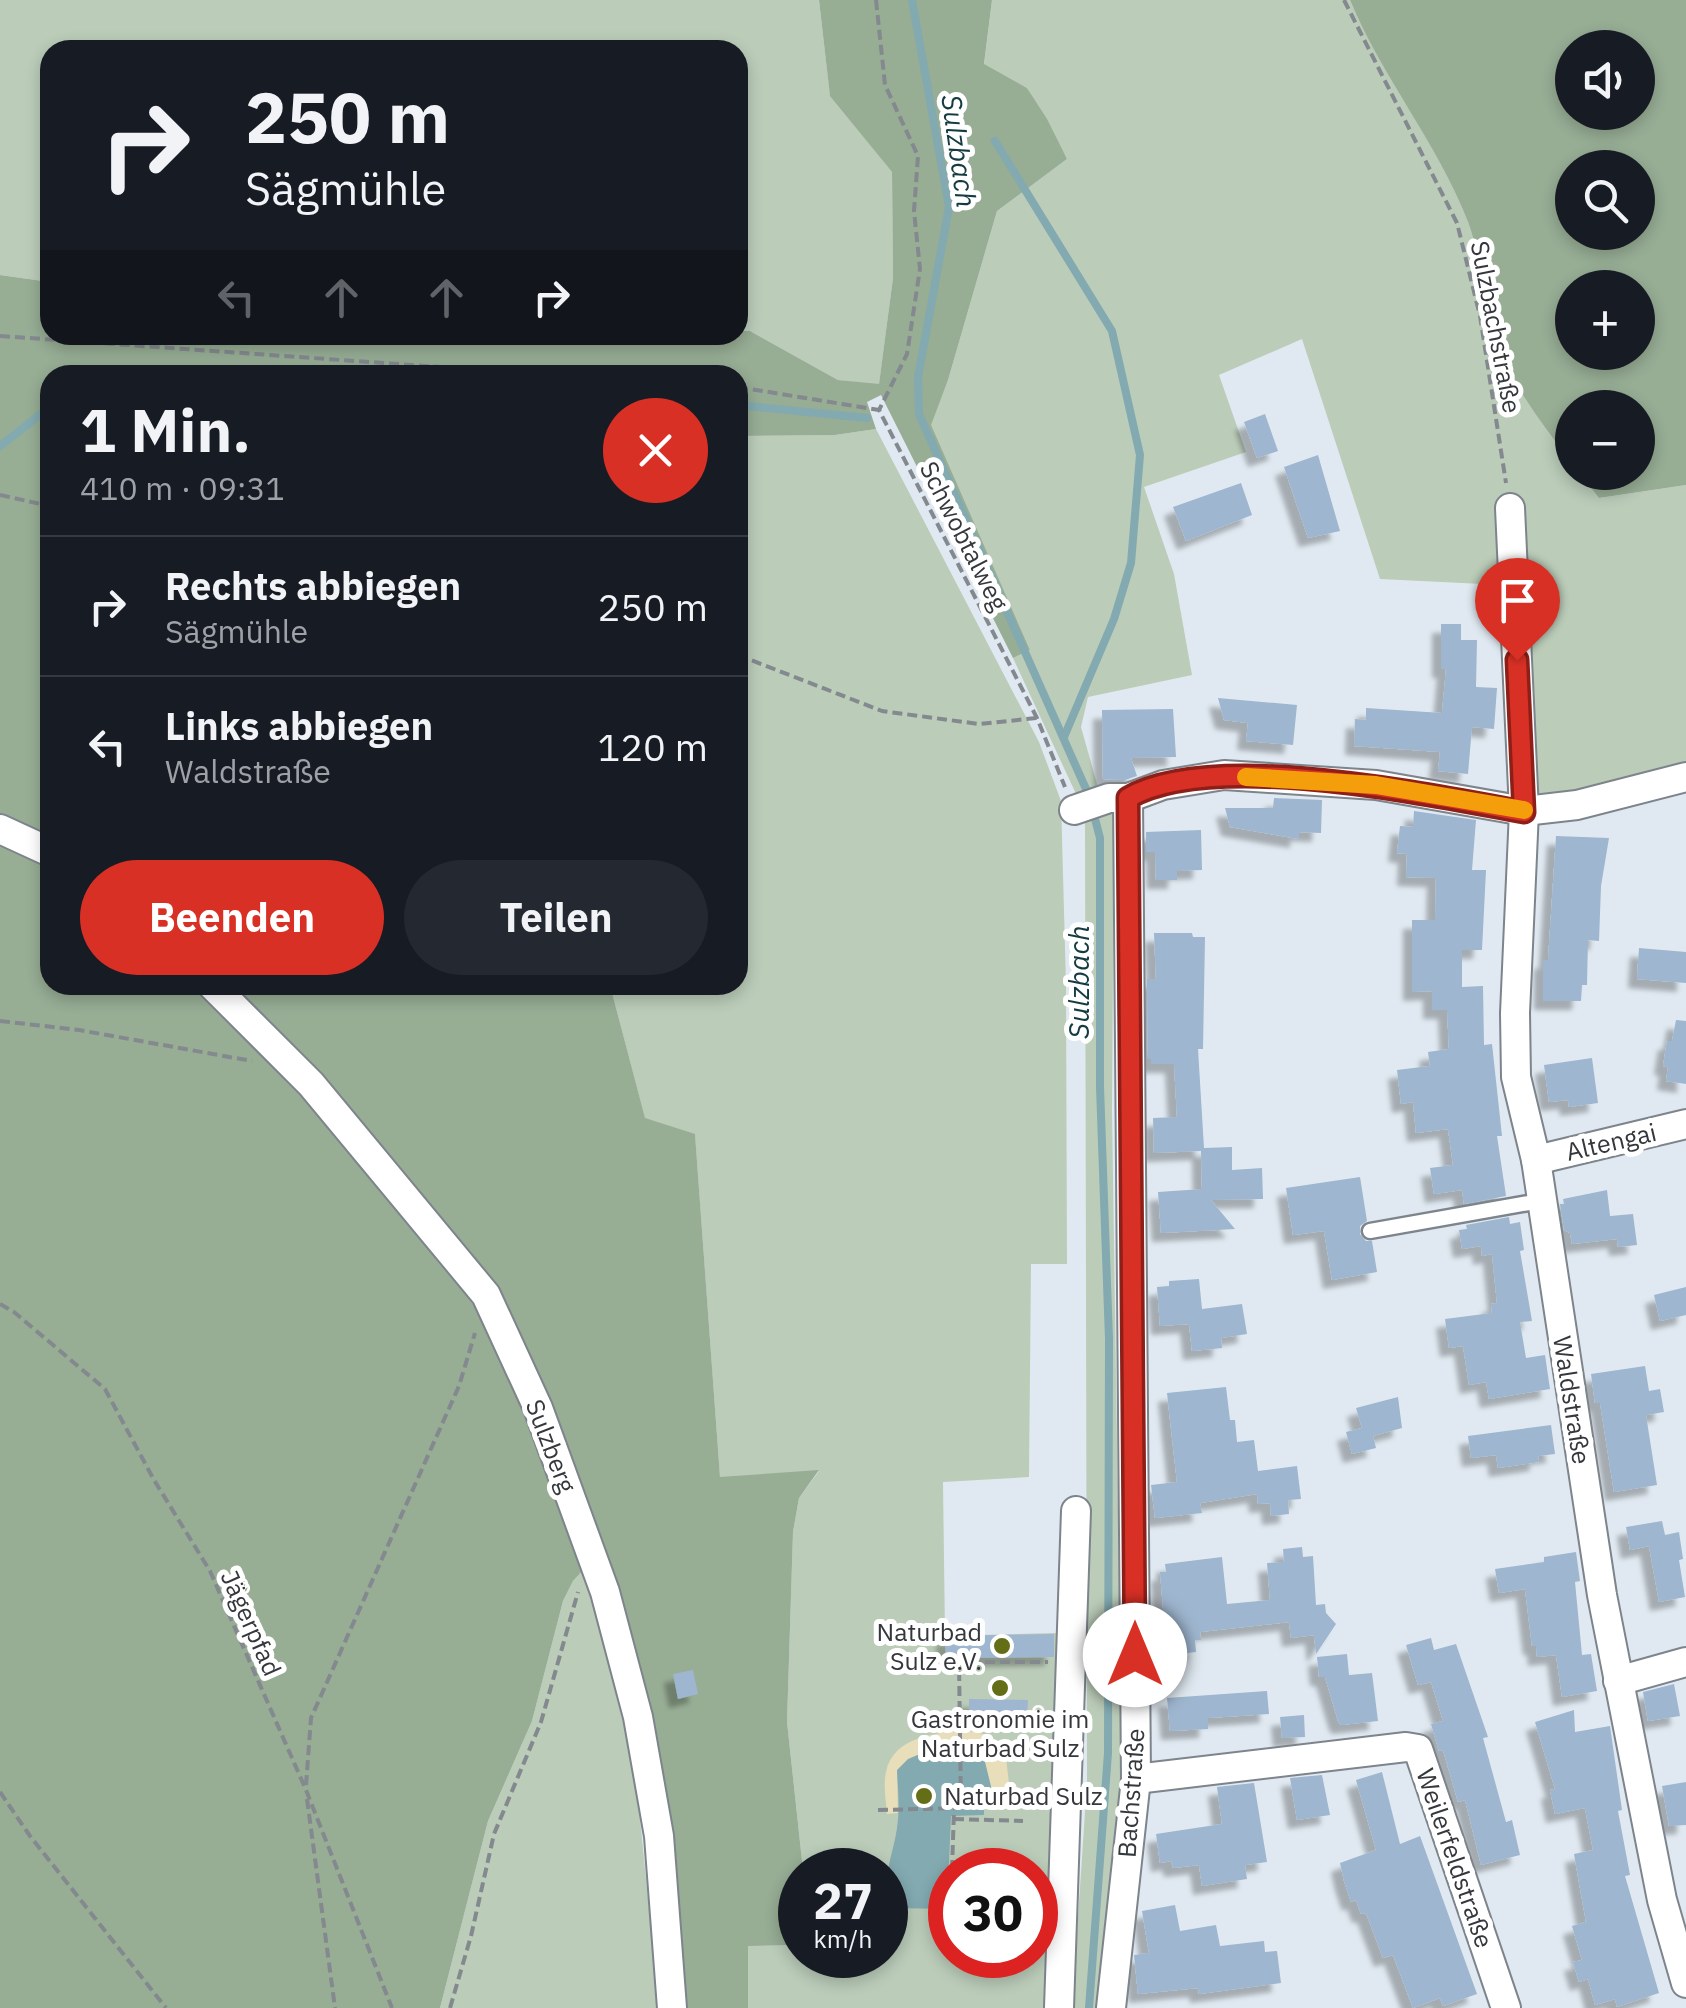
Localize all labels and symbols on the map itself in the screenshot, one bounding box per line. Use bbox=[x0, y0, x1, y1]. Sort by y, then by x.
water label: Sulzbach bbox=[933, 92, 986, 210]
street label: Sulzbachstraße bbox=[1464, 238, 1529, 416]
street label: Schwobtalweg bbox=[913, 455, 1016, 616]
pin bbox=[1475, 558, 1560, 661]
water label: Sulzbach bbox=[1060, 925, 1097, 1039]
street label: Altengai bbox=[1562, 1115, 1659, 1168]
street label: Waldstraße bbox=[1546, 1333, 1599, 1467]
street label: Sulzberg bbox=[519, 1395, 584, 1497]
street label: Jägerpfad bbox=[214, 1565, 289, 1681]
position arrow bbox=[1083, 1603, 1187, 1707]
place label: Naturbad Sulz e.V. bbox=[876, 1615, 982, 1677]
marker: Naturbad Sulz e.V. bbox=[991, 1635, 1013, 1657]
marker: Gastronomie im Naturbad Sulz bbox=[989, 1677, 1011, 1699]
place label: Gastronomie im Naturbad Sulz bbox=[911, 1702, 1089, 1764]
street label: Bachstraße bbox=[1110, 1727, 1151, 1859]
street label: Weilerfeldstraße bbox=[1409, 1764, 1502, 1952]
place label: Naturbad Sulz bbox=[944, 1779, 1103, 1812]
marker: Naturbad Sulz bbox=[913, 1785, 935, 1807]
speed limit sign: 30 bbox=[928, 1848, 1058, 1978]

